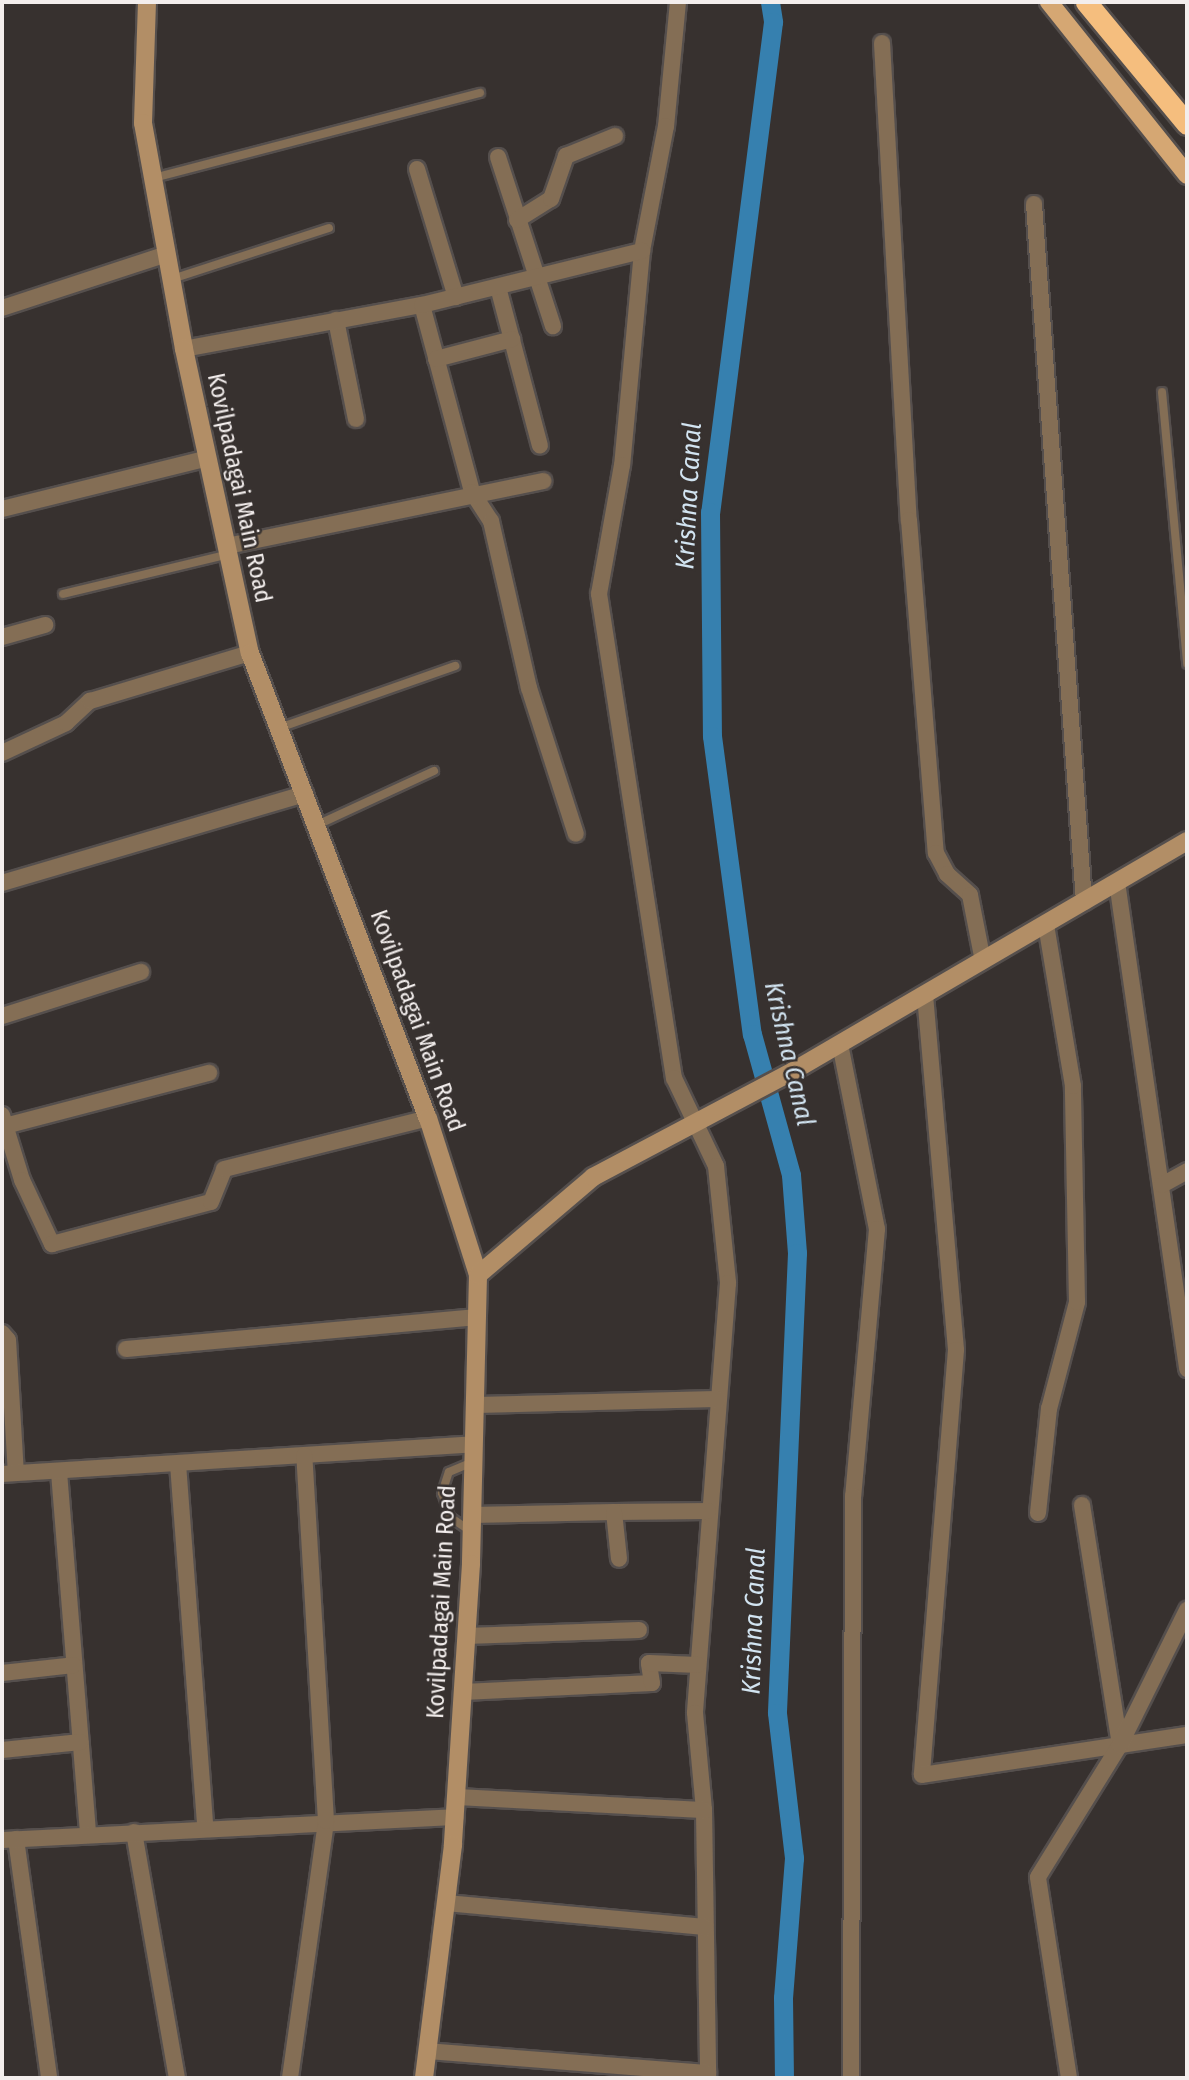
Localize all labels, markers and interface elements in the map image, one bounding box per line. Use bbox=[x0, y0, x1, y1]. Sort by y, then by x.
street label: Kovilpadagai Main Road bbox=[201, 371, 277, 605]
water label: Krishna Canal bbox=[670, 422, 708, 570]
street label: Kovilpadagai Main Road bbox=[363, 906, 471, 1136]
water label: Krishna Canal bbox=[757, 979, 821, 1129]
street label: Kovilpadagai Main Road bbox=[422, 1484, 462, 1720]
water label: Krishna Canal bbox=[736, 1547, 772, 1695]

